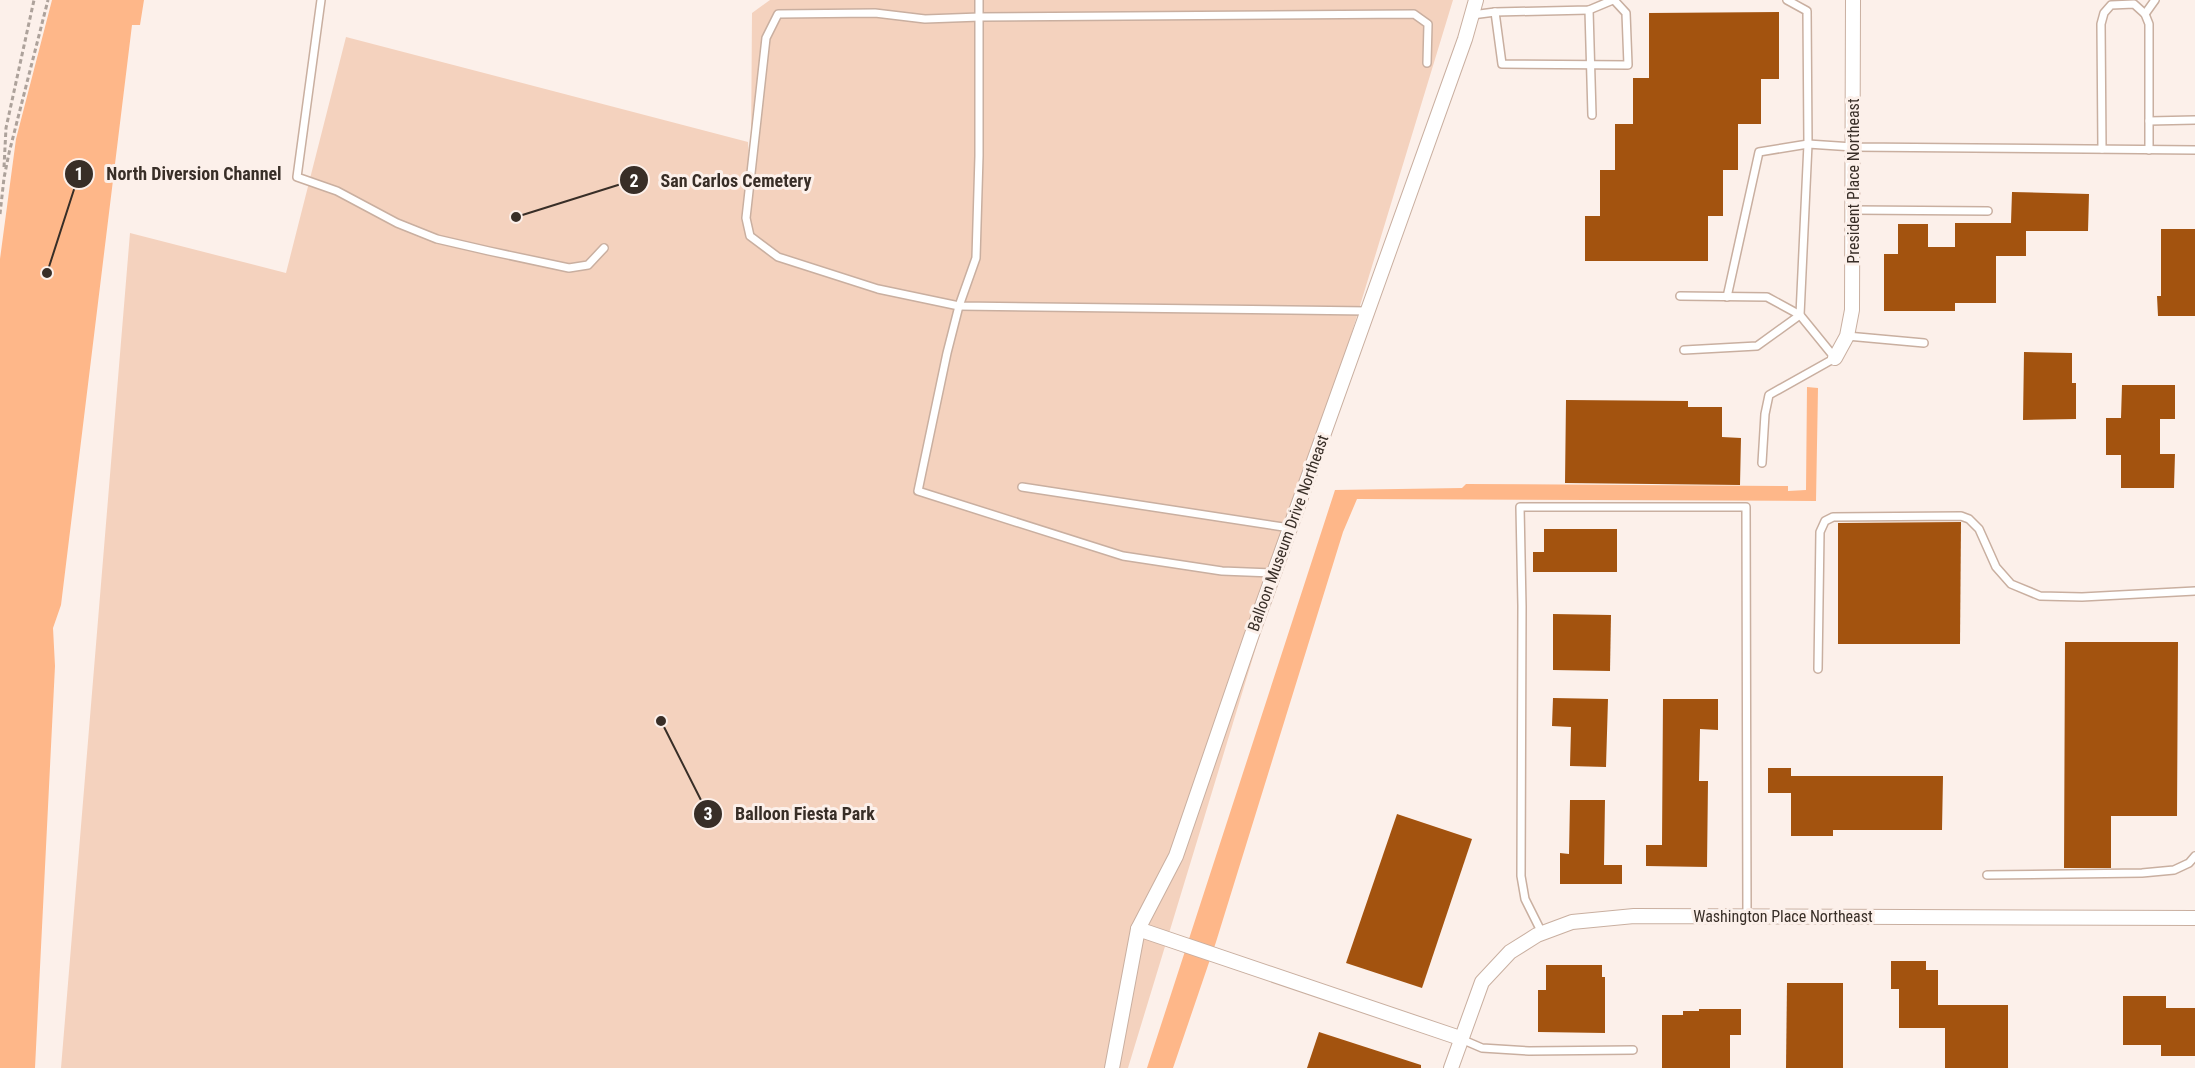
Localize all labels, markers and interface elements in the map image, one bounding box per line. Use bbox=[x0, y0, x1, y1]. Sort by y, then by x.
street label: President Place Northeast bbox=[1844, 98, 1863, 264]
callout: North Diversion Channel bbox=[64, 156, 294, 192]
callout: San Carlos Cemetery bbox=[619, 162, 824, 198]
text: 1 bbox=[74, 163, 84, 184]
text: North Diversion Channel bbox=[106, 163, 282, 184]
text: 2 bbox=[629, 170, 639, 191]
text: San Carlos Cemetery bbox=[661, 170, 811, 191]
street label: Balloon Museum Drive Northeast bbox=[1244, 432, 1333, 634]
callout: Balloon Fiesta Park bbox=[693, 796, 887, 832]
text: 3 bbox=[703, 803, 713, 824]
text: Balloon Fiesta Park bbox=[735, 803, 875, 824]
street label: Washington Place Northeast bbox=[1693, 907, 1873, 926]

